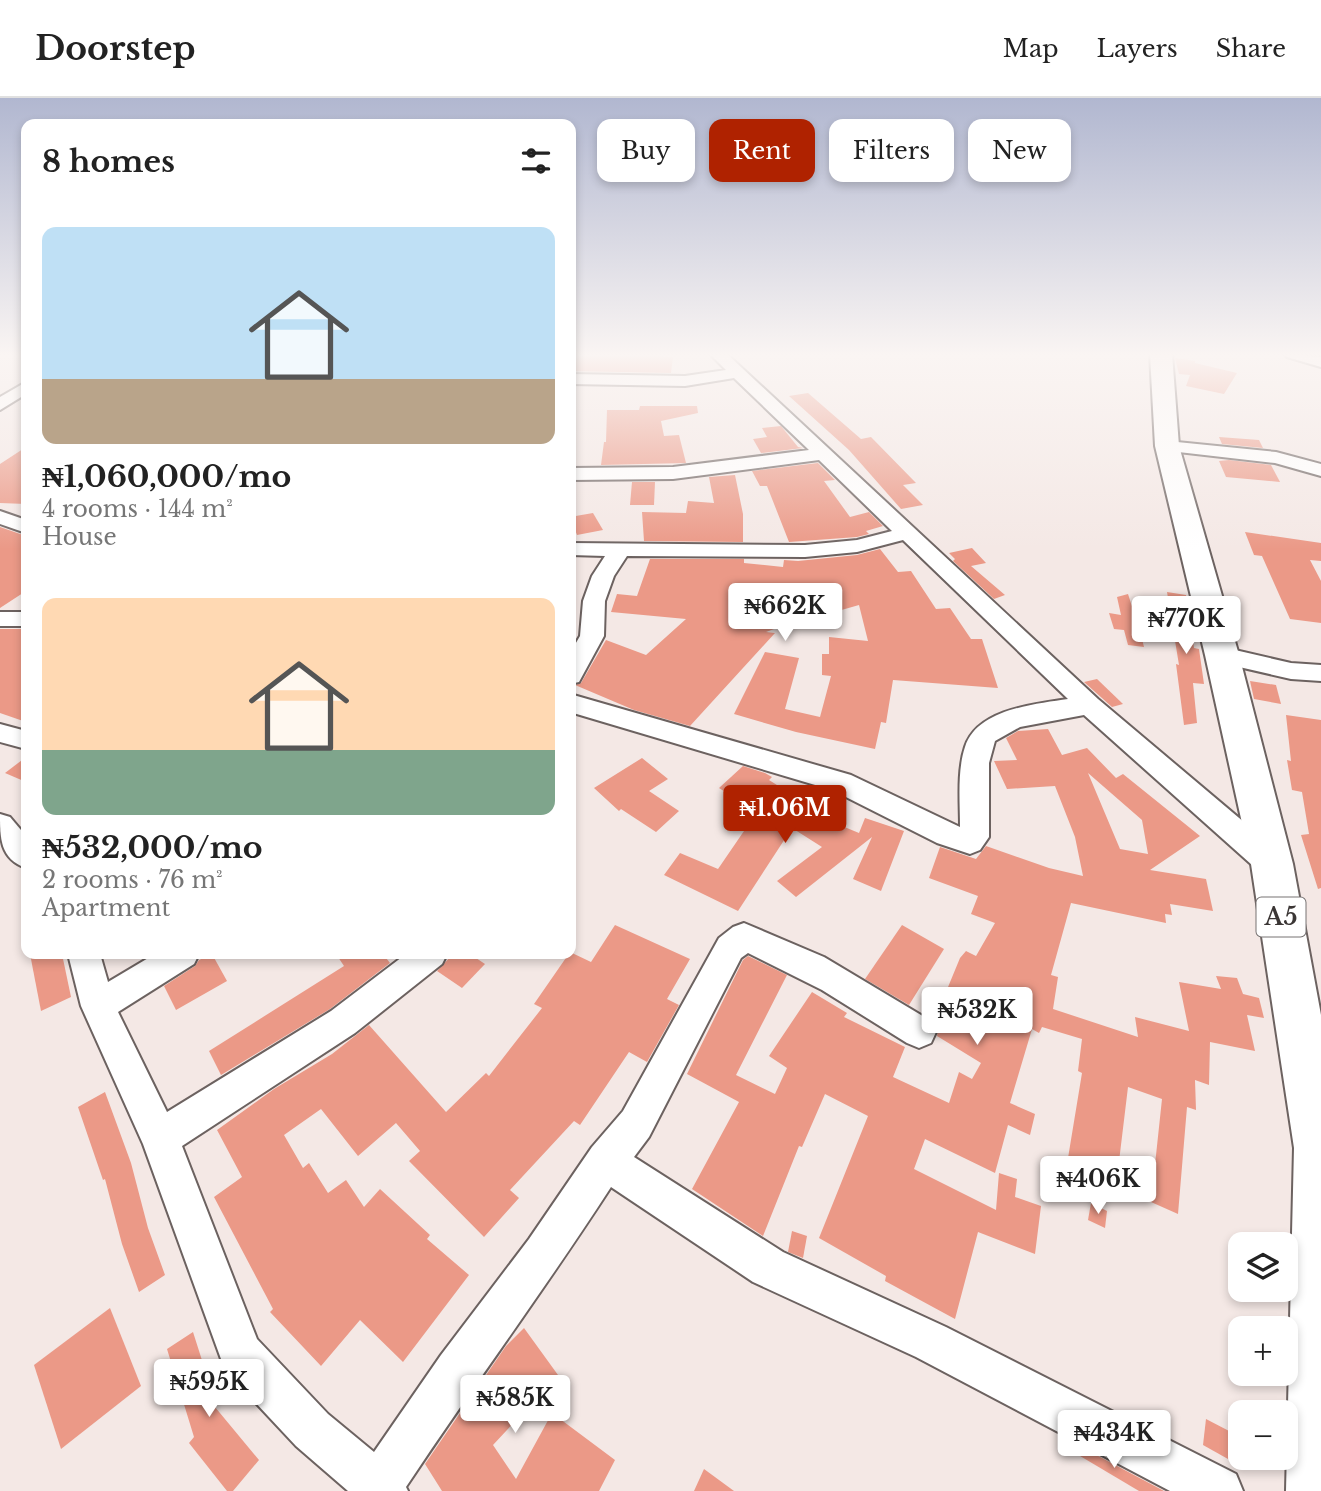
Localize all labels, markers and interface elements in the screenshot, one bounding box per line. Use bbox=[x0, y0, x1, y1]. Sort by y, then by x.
text: Doorstep bbox=[35, 28, 196, 69]
text: Map bbox=[1003, 34, 1059, 63]
text: Layers bbox=[1097, 34, 1178, 63]
text: Share bbox=[1216, 34, 1286, 63]
chip: Buy bbox=[597, 119, 695, 182]
chip: Rent bbox=[709, 119, 815, 182]
chip: Filters bbox=[829, 119, 954, 182]
chip: New bbox=[968, 119, 1071, 182]
icon: filters bbox=[517, 142, 555, 180]
text: 8 homes bbox=[42, 143, 175, 180]
icon: home bbox=[236, 272, 362, 398]
text: ₦1,060,000/mo bbox=[42, 458, 291, 495]
text: 4 rooms · 144 m² bbox=[42, 495, 233, 523]
text: House bbox=[42, 523, 117, 551]
pin: ₦662K bbox=[736, 584, 834, 643]
text: ₦662K bbox=[744, 592, 826, 620]
pin: ₦770K bbox=[1137, 596, 1235, 656]
text: ₦770K bbox=[1148, 605, 1224, 633]
icon: home bbox=[236, 643, 362, 769]
pin: ₦1.06M bbox=[728, 786, 842, 845]
text: ₦1.06M bbox=[739, 794, 831, 822]
text: ₦532,000/mo bbox=[42, 829, 263, 866]
text: 2 rooms · 76 m² bbox=[42, 866, 223, 894]
text: Apartment bbox=[42, 894, 170, 922]
road number: A5 bbox=[1256, 898, 1306, 936]
pin: ₦532K bbox=[928, 988, 1026, 1047]
text: ₦532K bbox=[938, 996, 1016, 1024]
pin: ₦406K bbox=[1049, 1156, 1147, 1216]
text: ₦406K bbox=[1056, 1165, 1140, 1193]
map controls bbox=[1228, 1232, 1298, 1470]
button: layers bbox=[1228, 1232, 1298, 1302]
button: + bbox=[1228, 1316, 1298, 1386]
pin: ₦595K bbox=[160, 1360, 258, 1419]
text: ₦595K bbox=[170, 1368, 248, 1396]
pin: ₦585K bbox=[466, 1376, 564, 1435]
text: ₦585K bbox=[476, 1384, 554, 1412]
button: − bbox=[1228, 1400, 1298, 1470]
pin: ₦434K bbox=[1065, 1410, 1163, 1470]
text: ₦434K bbox=[1074, 1419, 1154, 1447]

